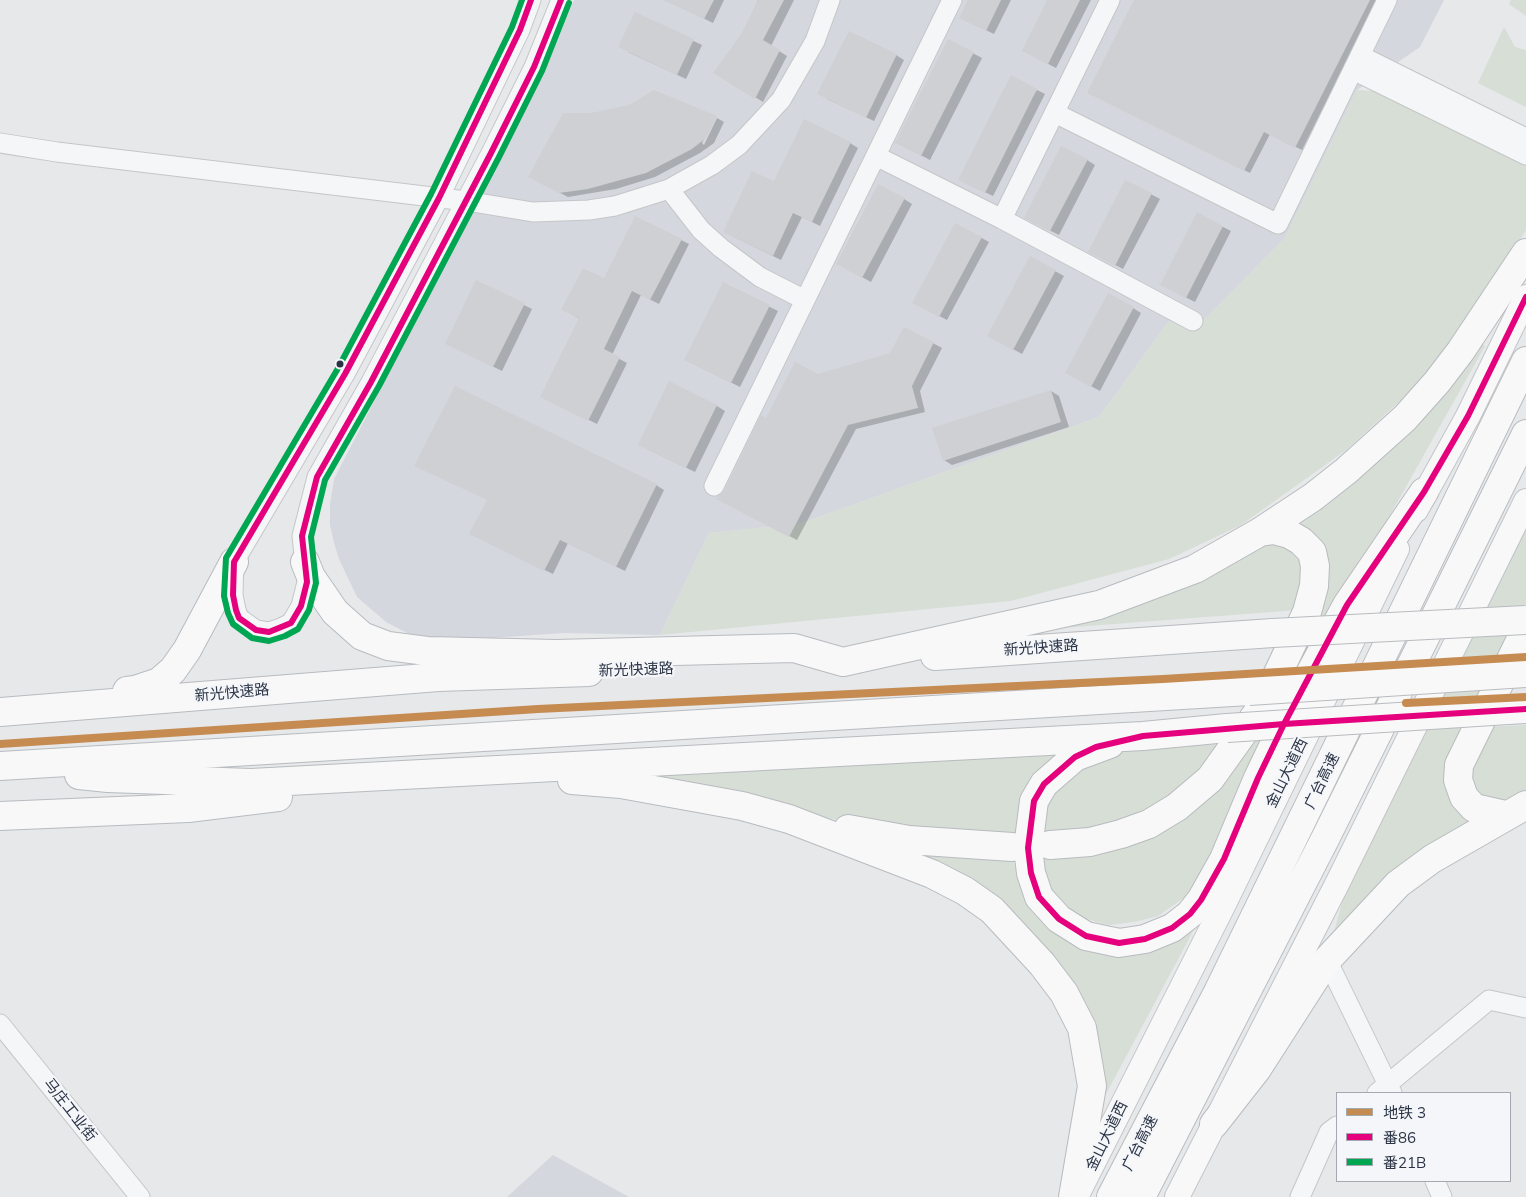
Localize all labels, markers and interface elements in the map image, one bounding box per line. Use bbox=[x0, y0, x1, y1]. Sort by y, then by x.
unlabelled marker bbox=[335, 359, 345, 369]
street label: 新光快速路 bbox=[1003, 636, 1079, 660]
street label: 新光快速路 bbox=[598, 660, 674, 680]
street label: 新光快速路 bbox=[194, 681, 270, 705]
street label: 金山大道西 bbox=[1262, 735, 1312, 811]
street label: 广台高速 bbox=[1301, 750, 1343, 812]
street label: 马庄工业街 bbox=[40, 1075, 100, 1145]
legend bbox=[1336, 1092, 1511, 1182]
street label: 金山大道西 bbox=[1082, 1098, 1132, 1174]
text: 地铁 3 bbox=[1383, 1103, 1426, 1122]
street label: 广台高速 bbox=[1118, 1112, 1162, 1174]
text: 番86 bbox=[1383, 1128, 1416, 1147]
text: 番21B bbox=[1383, 1153, 1426, 1172]

